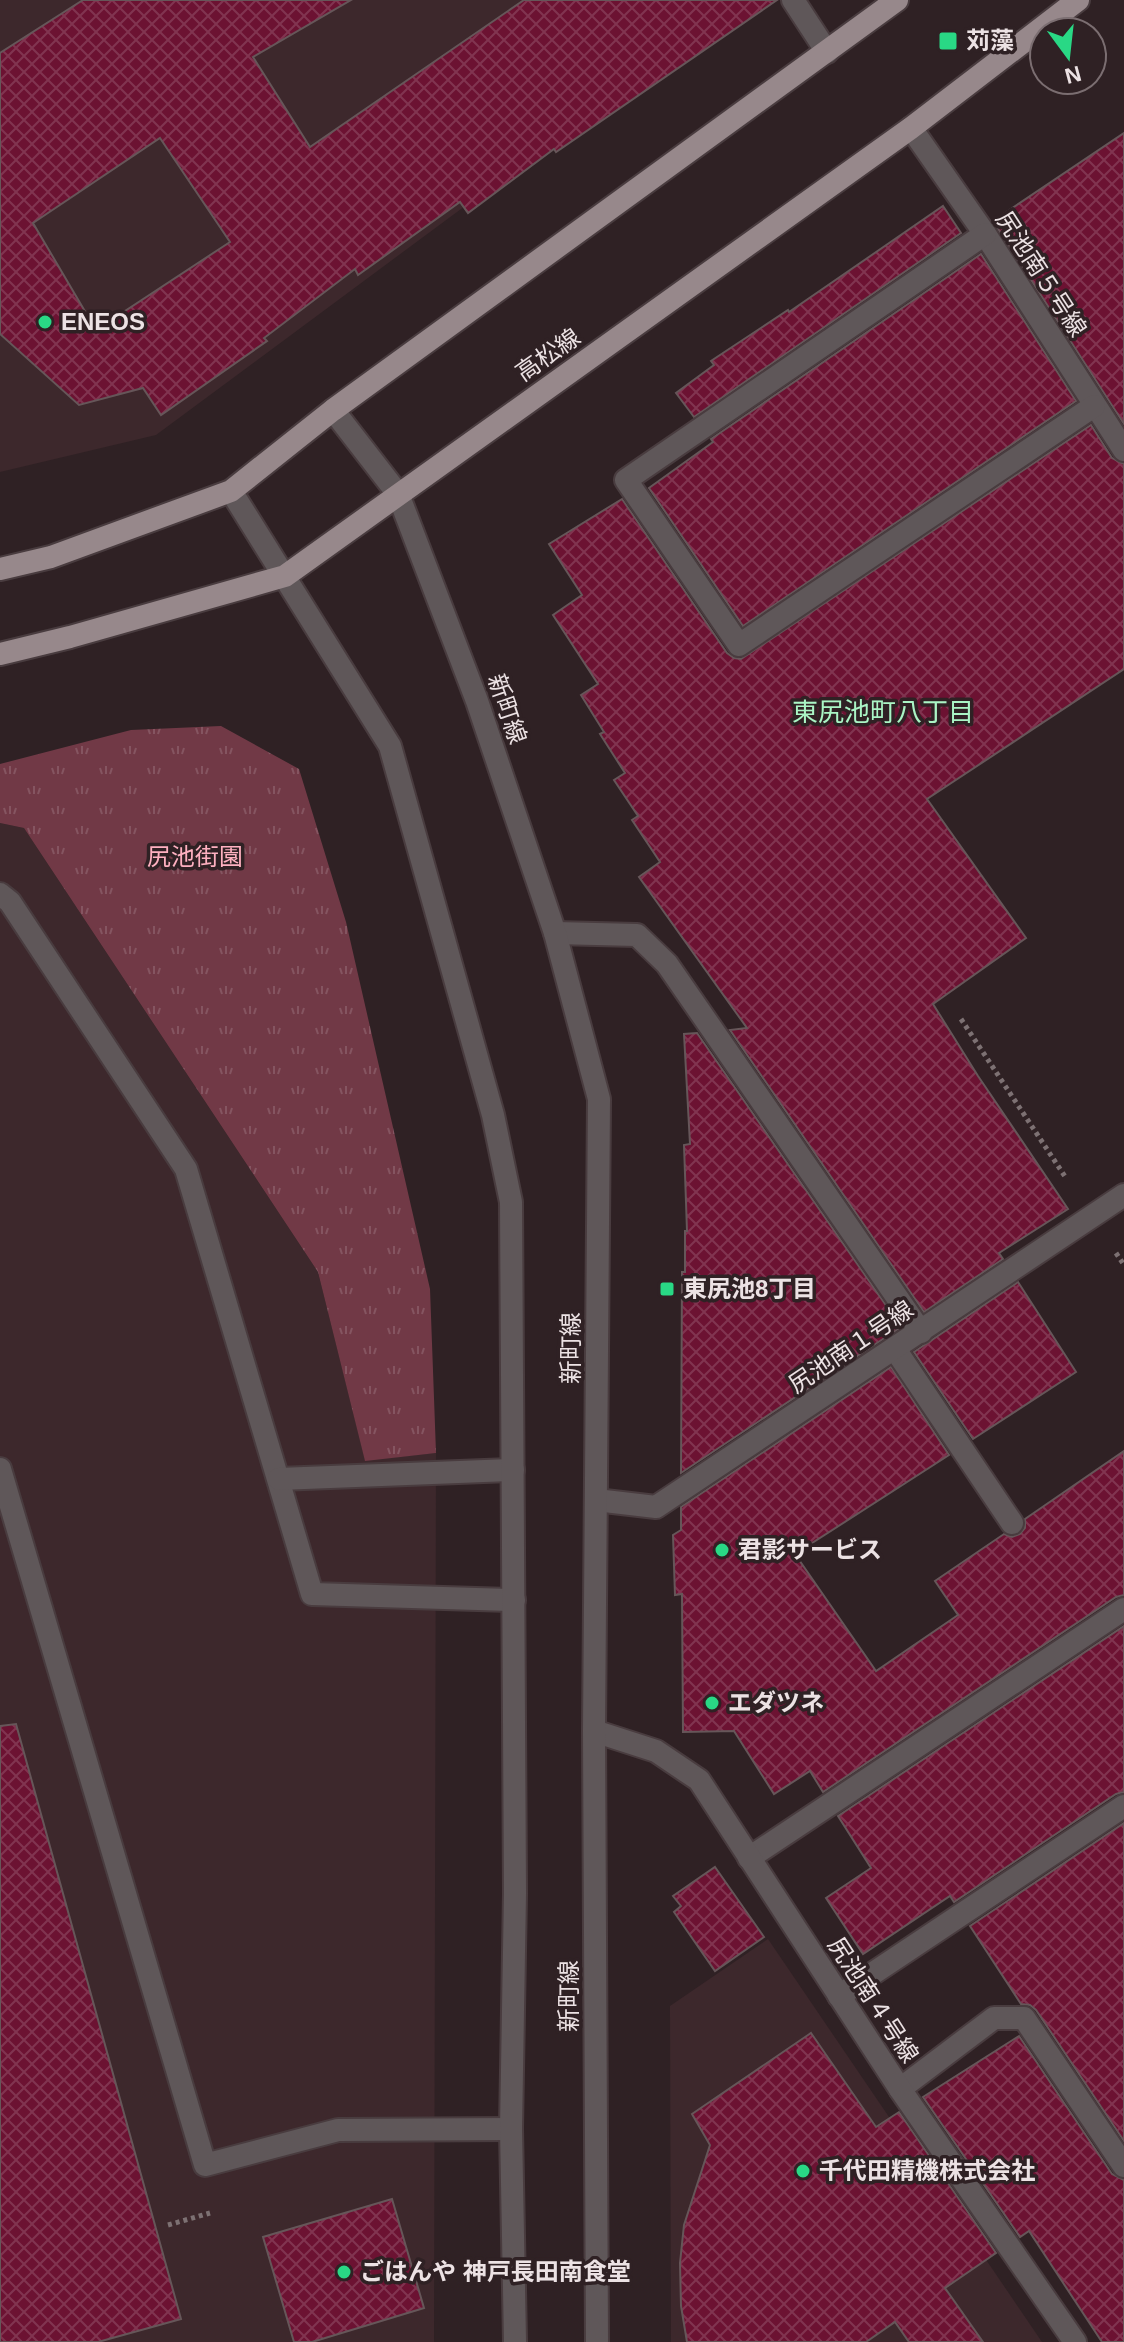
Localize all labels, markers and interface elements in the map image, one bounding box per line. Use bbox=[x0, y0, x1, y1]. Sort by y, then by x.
north arrow bbox=[1028, 16, 1108, 96]
place label: 苅藻 bbox=[966, 27, 1014, 54]
marker: 苅藻 bbox=[937, 30, 959, 52]
text: N bbox=[1062, 61, 1084, 89]
street label: 尻池南５号線 bbox=[991, 206, 1092, 341]
place label: ENEOS bbox=[61, 308, 145, 335]
marker: ENEOS bbox=[36, 313, 54, 331]
street label: 高松線 bbox=[510, 323, 585, 386]
street label: 新町線 bbox=[483, 670, 532, 747]
district label: 東尻池町八丁目 bbox=[792, 697, 974, 727]
park label: 尻池街園 bbox=[147, 843, 243, 870]
place label: 東尻池8丁目 bbox=[683, 1275, 816, 1302]
marker: 東尻池8丁目 bbox=[658, 1280, 676, 1298]
street label: 尻池南１号線 bbox=[783, 1295, 918, 1398]
street label: 新町線 bbox=[557, 1312, 584, 1384]
place label: 君影サービス bbox=[738, 1536, 882, 1563]
marker: 君影サービス bbox=[713, 1541, 731, 1559]
place label: エダツネ bbox=[728, 1689, 824, 1716]
marker: エダツネ bbox=[703, 1694, 721, 1712]
street label: 尻池南４号線 bbox=[823, 1932, 924, 2067]
street label: 新町線 bbox=[555, 1960, 582, 2032]
place label: 千代田精機株式会社 bbox=[819, 2157, 1035, 2184]
marker: 千代田精機株式会社 bbox=[794, 2162, 812, 2180]
place label: ごはんや 神戸長田南食堂 bbox=[360, 2258, 631, 2285]
marker: ごはんや 神戸長田南食堂 bbox=[335, 2263, 353, 2281]

